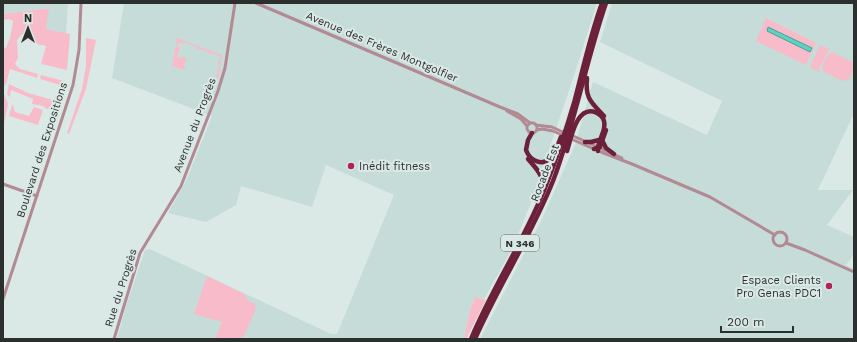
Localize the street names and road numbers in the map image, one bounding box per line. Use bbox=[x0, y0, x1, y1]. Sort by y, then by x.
street label: Avenue des Frères Montgolfier bbox=[304, 9, 460, 85]
street label: Avenue du Progrès bbox=[171, 76, 219, 174]
street label: Boulevard des Expositions bbox=[14, 81, 70, 219]
street label: Rocade Est bbox=[528, 142, 562, 204]
road number: N 346 bbox=[501, 235, 539, 251]
street label: Rue du Progrès bbox=[102, 247, 140, 329]

